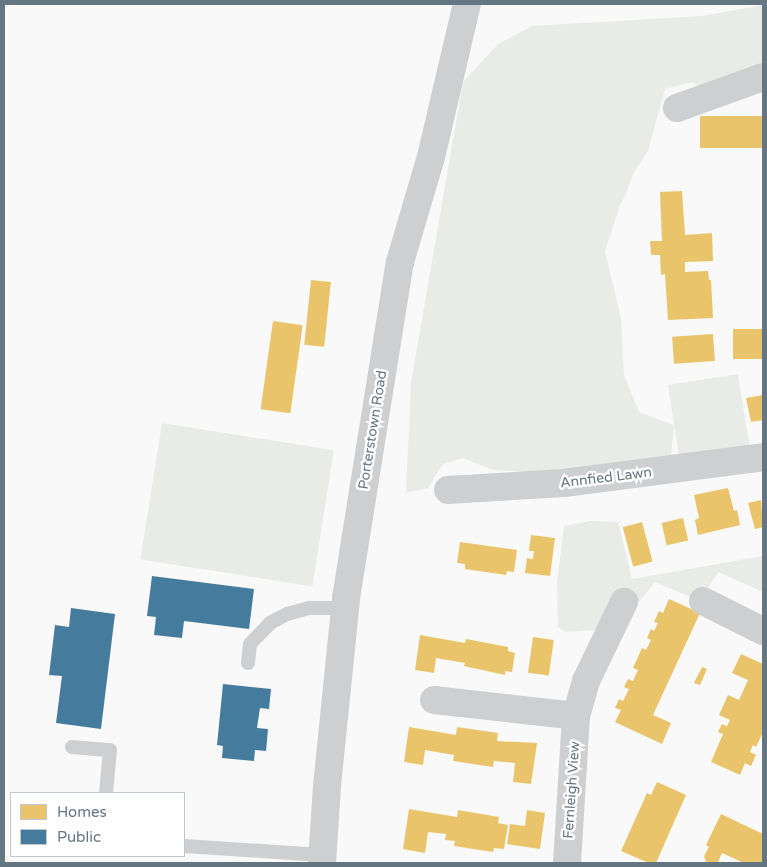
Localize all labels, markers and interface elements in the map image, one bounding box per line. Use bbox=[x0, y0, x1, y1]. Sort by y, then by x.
street label: Porterstown Road bbox=[355, 369, 391, 491]
street label: Annfied Lawn bbox=[559, 464, 653, 492]
street label: Fernleigh View bbox=[560, 741, 584, 839]
legend bbox=[10, 792, 185, 857]
text: Homes bbox=[57, 803, 107, 821]
text: Public bbox=[57, 828, 101, 846]

